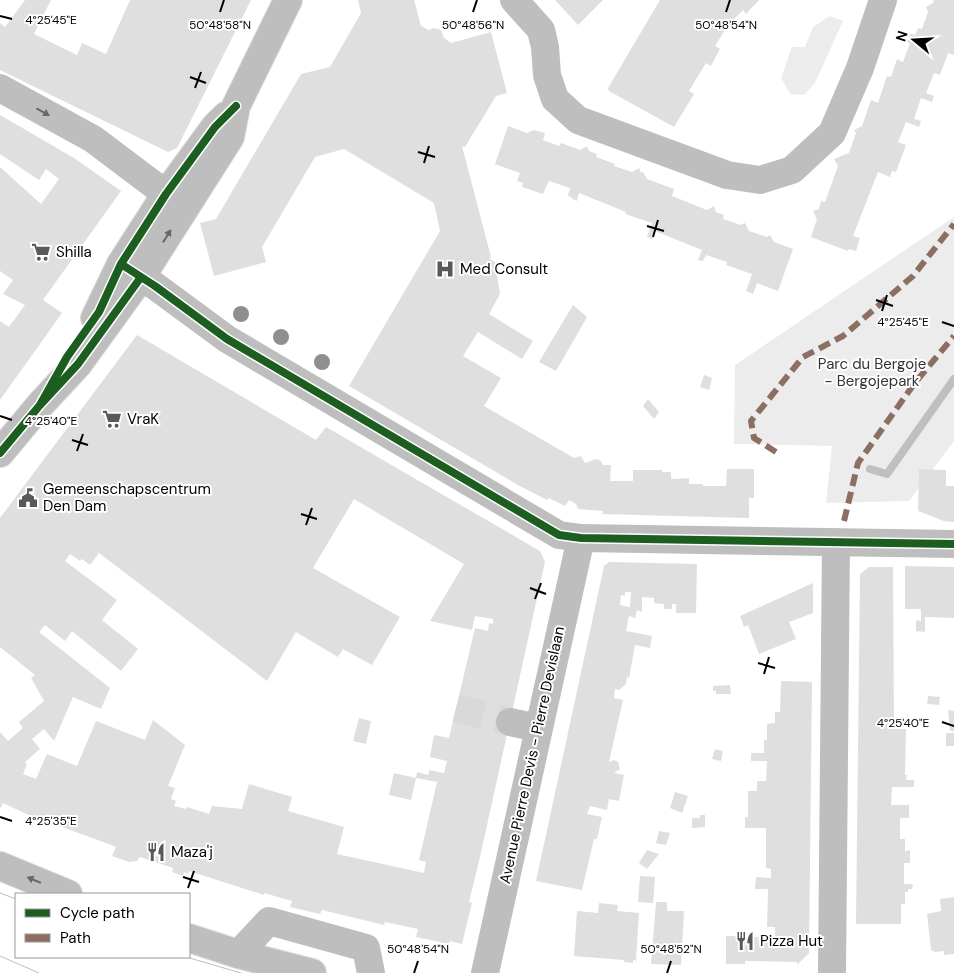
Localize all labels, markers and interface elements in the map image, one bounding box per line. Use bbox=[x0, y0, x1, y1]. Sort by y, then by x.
text: 4°25'45"E bbox=[25, 12, 77, 28]
north arrow bbox=[889, 15, 939, 65]
text: 50°48'58"N bbox=[189, 17, 251, 33]
text: 50°48'56"N bbox=[442, 17, 504, 33]
text: 50°48'54"N bbox=[695, 17, 757, 33]
text: N bbox=[891, 28, 912, 44]
one-way arrow bbox=[36, 107, 49, 116]
one-way arrow bbox=[162, 229, 171, 242]
supermarket icon: Shilla bbox=[30, 241, 52, 263]
place label: Shilla bbox=[56, 242, 92, 262]
hospital icon: Med Consult bbox=[434, 258, 456, 280]
place label: Med Consult bbox=[460, 259, 548, 279]
text: 4°25'45"E bbox=[877, 314, 929, 330]
park label: Parc du Bergoje - Bergojepark bbox=[818, 354, 926, 391]
supermarket icon: VraK bbox=[101, 408, 123, 430]
place label: VraK bbox=[127, 409, 159, 429]
text: 4°25'40"E bbox=[25, 413, 77, 429]
place label: Gemeenschapscentrum Den Dam bbox=[43, 479, 211, 516]
public building icon: Gemeenschapscentrum Den Dam bbox=[17, 487, 39, 509]
street label: Avenue Pierre Devis - Pierre Devislaan bbox=[495, 624, 569, 886]
text: 4°25'40"E bbox=[877, 715, 929, 731]
text: 4°25'35"E bbox=[25, 813, 77, 829]
restaurant icon: Maza'j bbox=[145, 841, 167, 863]
place label: Maza'j bbox=[171, 842, 213, 862]
one-way arrow bbox=[27, 875, 41, 883]
legend bbox=[15, 893, 190, 958]
text: Cycle path bbox=[60, 903, 135, 923]
text: Path bbox=[60, 928, 91, 948]
restaurant icon: Pizza Hut bbox=[734, 930, 756, 952]
place label: Pizza Hut bbox=[760, 931, 823, 951]
text: 50°48'54"N bbox=[387, 941, 449, 957]
text: 50°48'52"N bbox=[640, 941, 702, 957]

